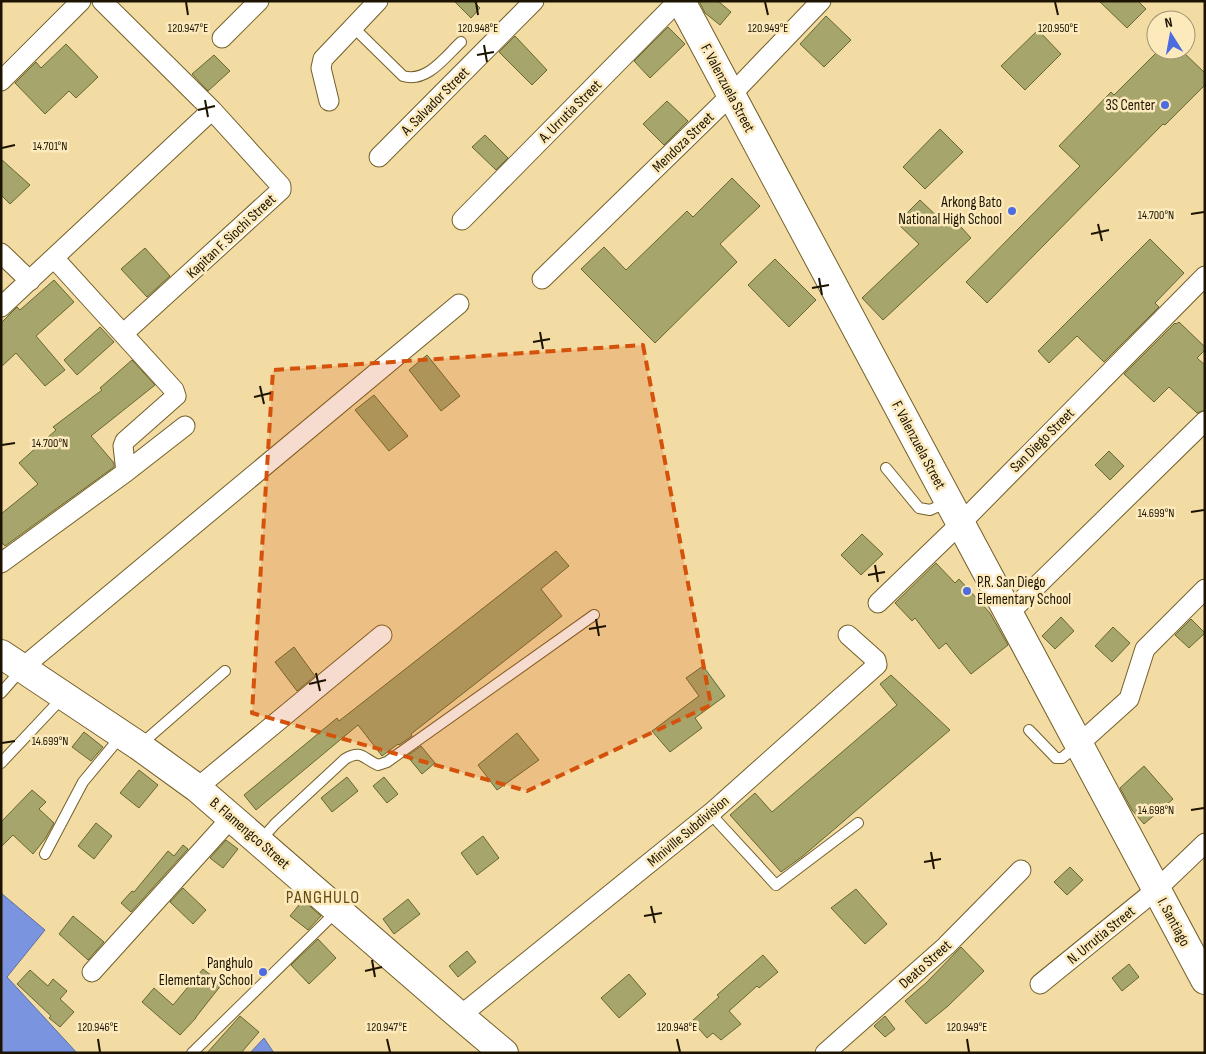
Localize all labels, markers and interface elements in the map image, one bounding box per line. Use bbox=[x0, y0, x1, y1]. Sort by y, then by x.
north arrow bbox=[1146, 10, 1196, 60]
text: N bbox=[1163, 14, 1174, 32]
text: 120.947°E bbox=[168, 21, 208, 36]
text: 120.948°E bbox=[458, 21, 498, 36]
text: 120.949°E bbox=[748, 21, 788, 36]
text: 120.950°E bbox=[1038, 21, 1078, 36]
street label: F. Valenzuela Street bbox=[696, 41, 759, 136]
street label: A. Salvador Street bbox=[396, 63, 474, 140]
street label: A. Urrutia Street bbox=[534, 76, 606, 148]
place label: 3S Center bbox=[1105, 96, 1156, 115]
marker: 3S Center bbox=[1159, 99, 1171, 111]
street label: Mendoza Street bbox=[648, 108, 719, 177]
text: 14.701°N bbox=[33, 139, 67, 154]
street label: Kapitan F. Siochi Street bbox=[183, 190, 280, 283]
place label: Arkong Bato National High School bbox=[898, 193, 1002, 229]
marker: Arkong Bato National High School bbox=[1006, 205, 1018, 217]
text: 14.700°N bbox=[1138, 208, 1174, 223]
street label: F. Valenzuela Street bbox=[887, 398, 950, 493]
street label: San Diego Street bbox=[1006, 404, 1079, 477]
text: 14.700°N bbox=[32, 436, 68, 451]
text: 14.699°N bbox=[1138, 506, 1174, 521]
place label: P.R. San Diego Elementary School bbox=[977, 573, 1071, 609]
marker: P.R. San Diego Elementary School bbox=[961, 585, 973, 597]
text: 14.699°N bbox=[32, 734, 68, 749]
street label: Miniville Subdivision bbox=[644, 792, 733, 871]
street label: B. Flamengco Street bbox=[206, 793, 294, 874]
text: 14.698°N bbox=[1138, 803, 1174, 818]
district label: PANGHULO bbox=[286, 887, 360, 908]
street label: I. Santiago bbox=[1153, 895, 1194, 950]
street label: N. Urrutia Street bbox=[1063, 902, 1140, 969]
street label: Deato Street bbox=[895, 936, 956, 993]
place label: Panghulo Elementary School bbox=[159, 954, 253, 990]
marker: Panghulo Elementary School bbox=[257, 966, 269, 978]
text: 120.946°E bbox=[78, 1020, 118, 1035]
text: 120.947°E bbox=[367, 1020, 407, 1035]
text: 120.948°E bbox=[657, 1020, 697, 1035]
text: 120.949°E bbox=[947, 1020, 987, 1035]

